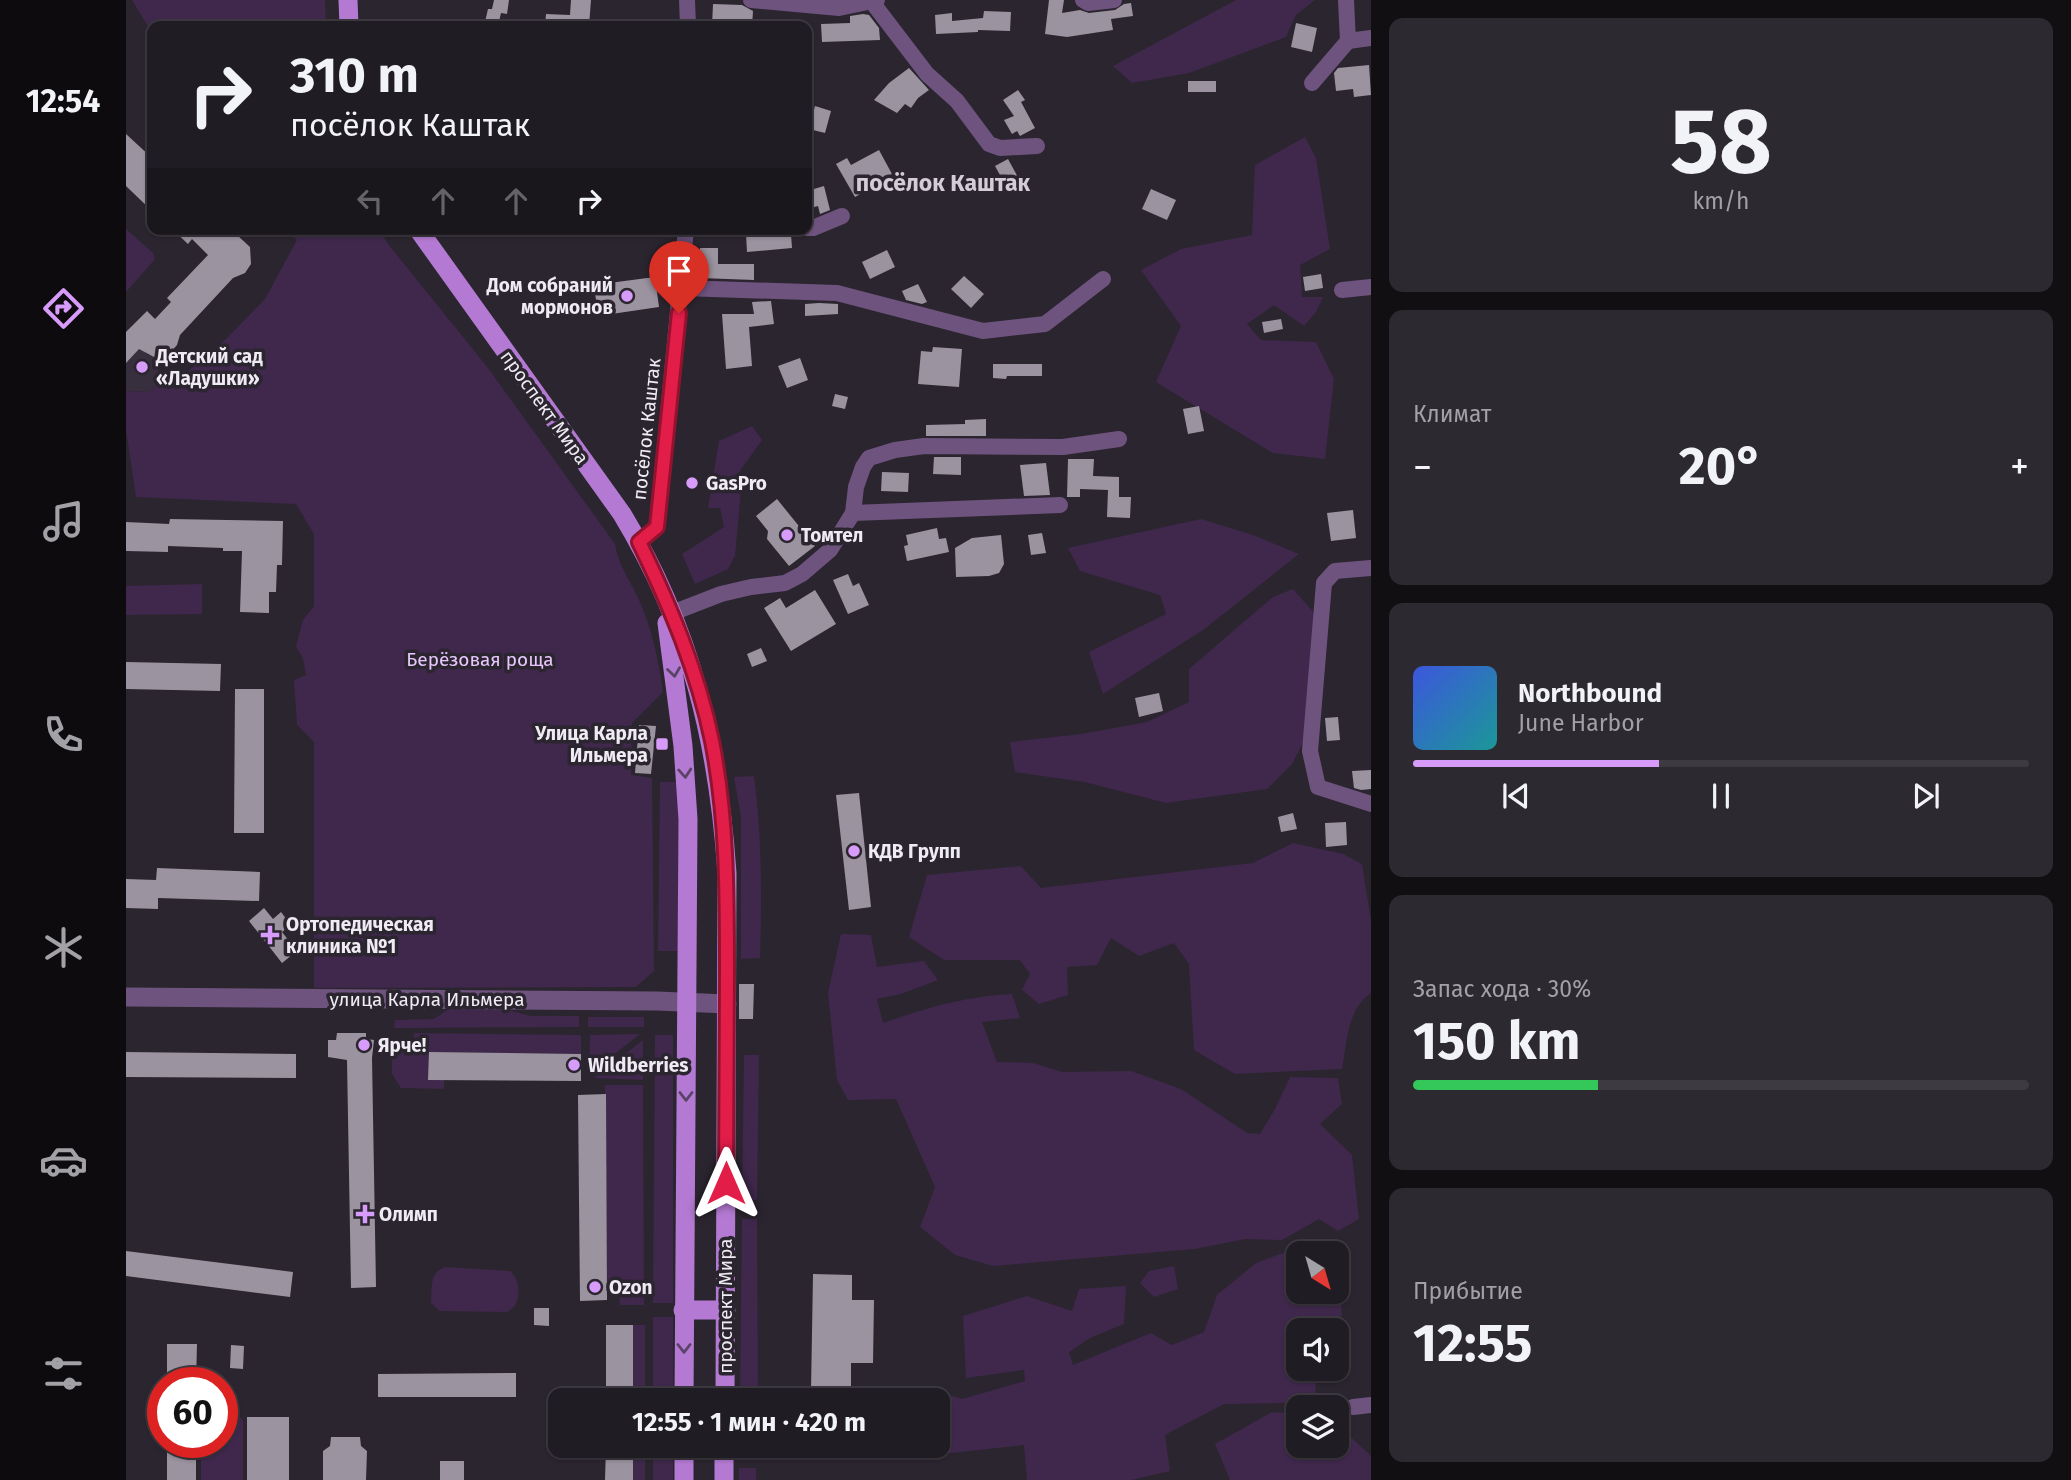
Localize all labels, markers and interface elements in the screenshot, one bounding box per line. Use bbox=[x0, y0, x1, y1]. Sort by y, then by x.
text: 310 m bbox=[290, 46, 419, 105]
icon: right bbox=[175, 49, 266, 140]
text: 12:54 bbox=[26, 82, 100, 120]
text: 58 bbox=[1670, 87, 1772, 196]
text: посёлок Каштак bbox=[290, 106, 530, 144]
district label: посёлок Каштак bbox=[856, 169, 1031, 197]
icon: left bbox=[351, 182, 389, 220]
icon: ahead bbox=[424, 182, 462, 220]
icon: ahead bbox=[497, 182, 535, 220]
icon: right bbox=[570, 182, 608, 220]
text: km/h bbox=[1693, 187, 1749, 215]
pin bbox=[649, 241, 709, 313]
icon: arrive bbox=[660, 252, 698, 290]
place label: Дом собраний мормонов bbox=[486, 274, 613, 319]
icon: directions bbox=[39, 284, 88, 333]
marker: Дом собраний мормонов bbox=[619, 288, 635, 304]
place label: Детский сад «Ладушки» bbox=[155, 345, 263, 390]
street label: проспект Мира bbox=[496, 346, 594, 469]
street label: посёлок Каштак bbox=[628, 357, 665, 501]
marker: Детский сад «Ладушки» bbox=[134, 359, 150, 375]
text: Климат bbox=[1413, 400, 1491, 428]
text: 20° bbox=[1679, 435, 1763, 498]
text: − bbox=[1413, 444, 1432, 490]
text: + bbox=[2010, 444, 2029, 490]
place label: GasPro bbox=[706, 472, 767, 495]
marker: GasPro bbox=[684, 475, 700, 491]
icon: music bbox=[39, 497, 88, 546]
place label: Томтел bbox=[801, 524, 863, 547]
marker: Томтел bbox=[779, 527, 795, 543]
park label: Берёзовая роща bbox=[406, 648, 554, 671]
one-way arrow bbox=[666, 667, 681, 678]
text: Northbound bbox=[1518, 678, 1662, 709]
text: June Harbor bbox=[1518, 709, 1644, 737]
icon: phone bbox=[39, 710, 88, 759]
place label: Улица Карла Ильмера bbox=[534, 722, 648, 767]
marker: Улица Карла Ильмера bbox=[654, 736, 670, 752]
one-way arrow bbox=[677, 768, 692, 779]
icon: previous bbox=[1497, 777, 1535, 815]
icon: pause bbox=[1702, 777, 1740, 815]
icon: next bbox=[1907, 777, 1945, 815]
place label: КДВ Групп bbox=[868, 840, 961, 863]
marker: КДВ Групп bbox=[846, 843, 862, 859]
place label: Ортопедическая клиника №1 bbox=[286, 913, 434, 958]
icon: climate bbox=[39, 923, 88, 972]
marker: Ортопедическая клиника №1 bbox=[260, 925, 280, 945]
text: Запас хода · 30% bbox=[1413, 975, 1591, 1003]
street label: улица Карла Ильмера bbox=[329, 988, 525, 1011]
text: 150 km bbox=[1413, 1010, 1580, 1073]
place label: Ярче! bbox=[378, 1034, 427, 1057]
marker: Ярче! bbox=[356, 1037, 372, 1053]
place label: Wildberries bbox=[588, 1054, 689, 1077]
marker: Wildberries bbox=[566, 1057, 582, 1073]
one-way arrow bbox=[678, 1091, 694, 1102]
icon: car bbox=[39, 1136, 88, 1185]
position arrow bbox=[689, 1146, 763, 1220]
place label: Олимп bbox=[379, 1203, 438, 1226]
marker: Олимп bbox=[357, 1206, 373, 1222]
street label: проспект Мира bbox=[714, 1238, 737, 1374]
north arrow bbox=[1286, 1241, 1349, 1304]
map controls bbox=[1286, 1241, 1349, 1458]
place label: Ozon bbox=[609, 1276, 653, 1299]
text: Прибытие bbox=[1413, 1277, 1523, 1305]
marker: Ozon bbox=[587, 1279, 603, 1295]
text: 12:55 bbox=[1413, 1312, 1532, 1375]
button: sound bbox=[1286, 1318, 1349, 1381]
one-way arrow bbox=[676, 1343, 692, 1354]
icon: filters bbox=[39, 1349, 88, 1398]
speed limit sign: 60 bbox=[147, 1367, 238, 1458]
button: layers bbox=[1286, 1395, 1349, 1458]
text: 12:55 · 1 мин · 420 m bbox=[632, 1407, 866, 1438]

